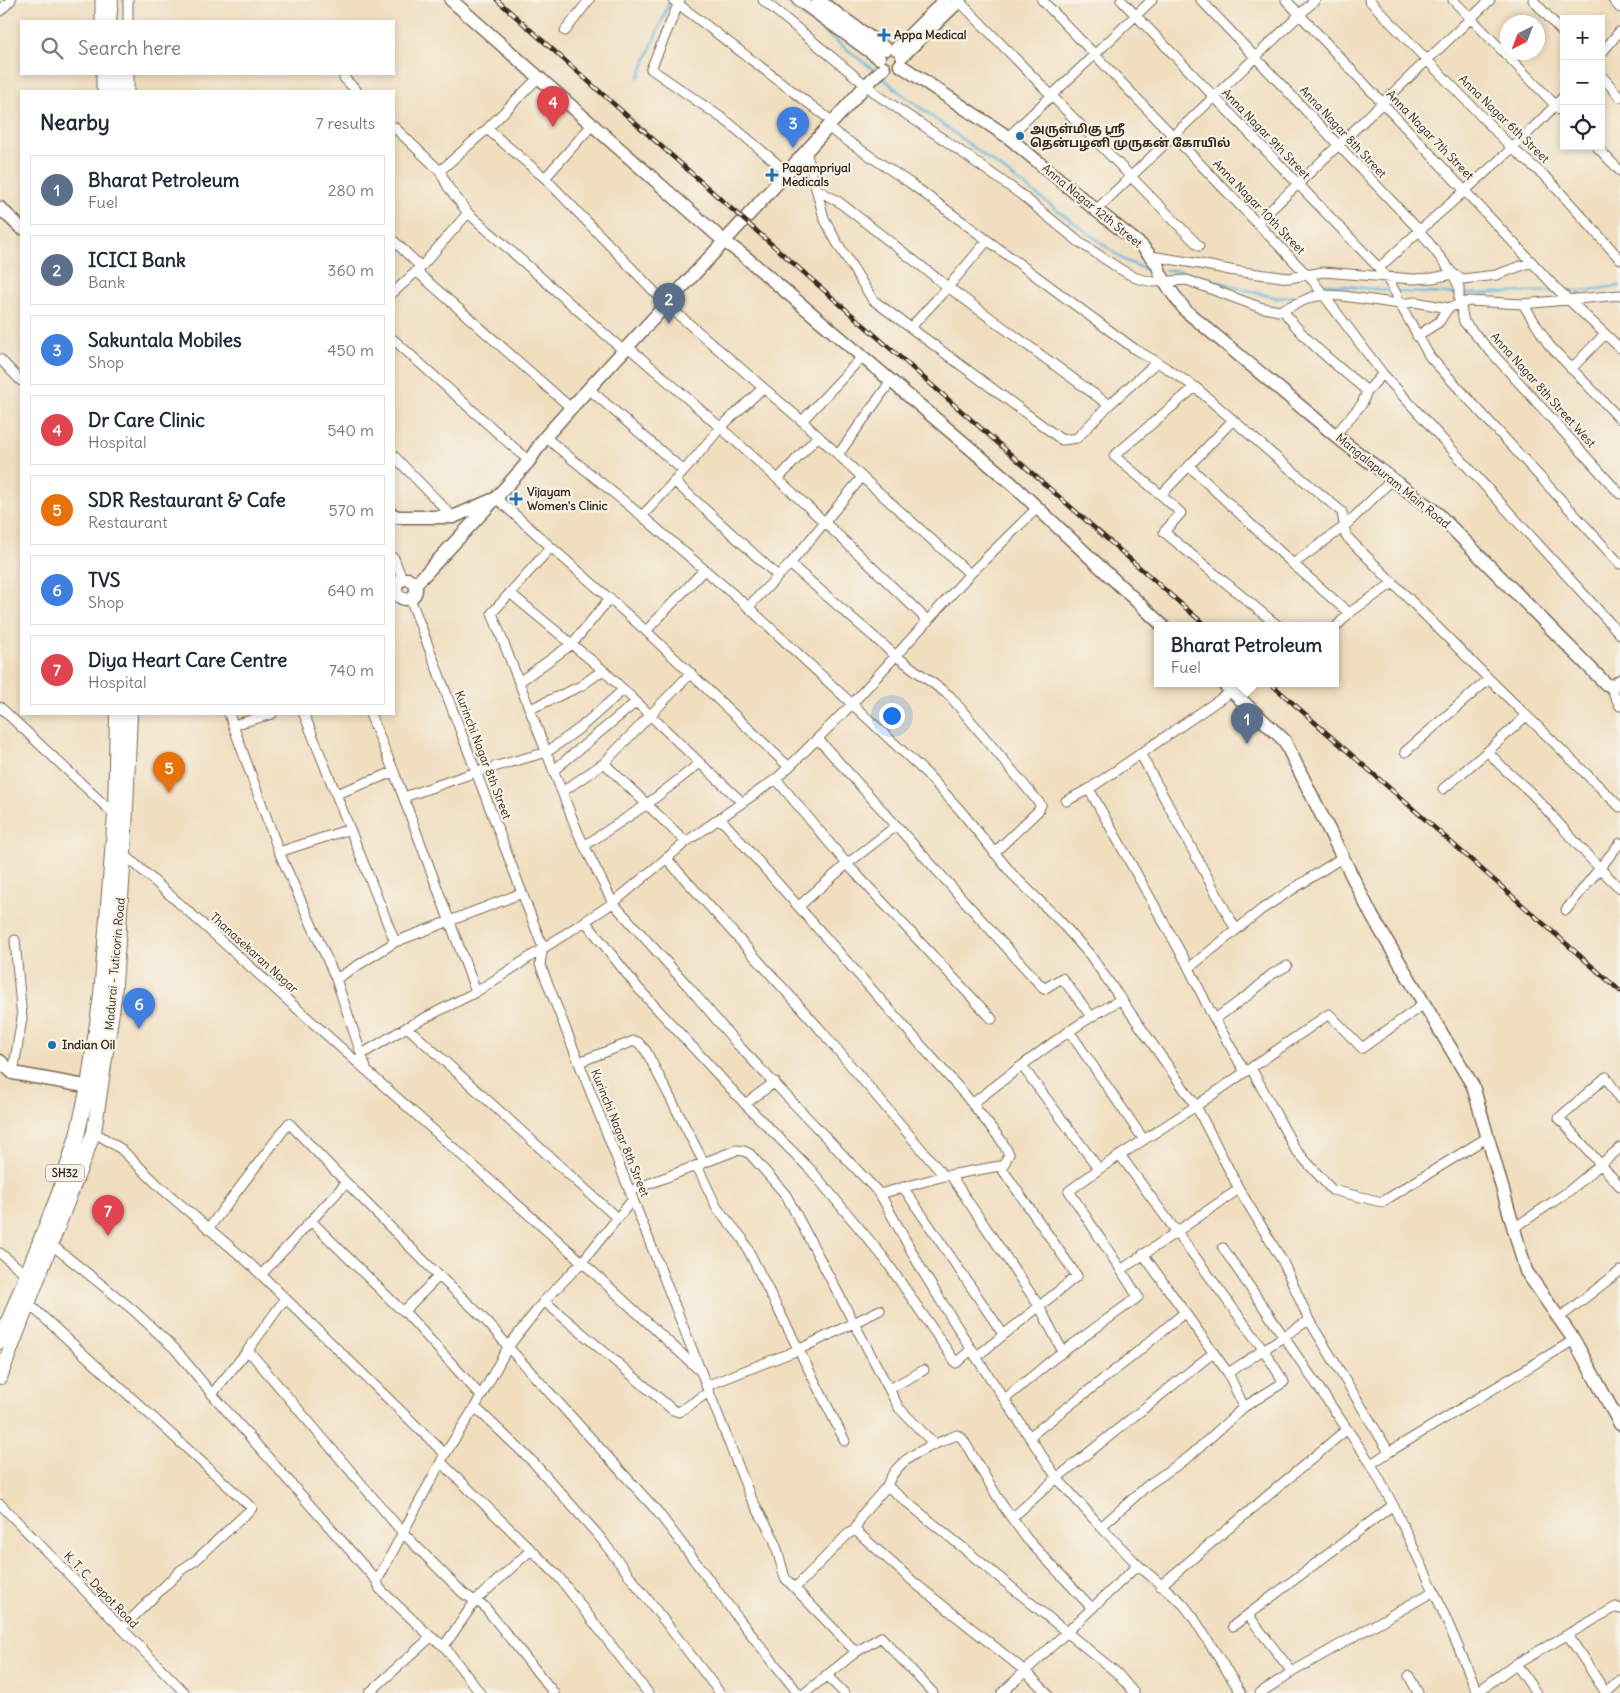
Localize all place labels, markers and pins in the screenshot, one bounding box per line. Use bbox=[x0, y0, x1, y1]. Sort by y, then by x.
place label: Appa Medical bbox=[894, 27, 967, 43]
marker: Appa Medical bbox=[878, 29, 890, 41]
pin: 4 bbox=[537, 86, 569, 127]
pin: 3 bbox=[777, 107, 809, 148]
place label: அருள்மிகு ஶ்ரீ தென்பழனி முருகன் கோயில் bbox=[1030, 121, 1230, 152]
marker: அருள்மிகு ஶ்ரீ தென்பழனி முருகன் கோயில் bbox=[1014, 130, 1026, 142]
place label: Pagampriyal Medicals bbox=[782, 160, 851, 189]
marker: Pagampriyal Medicals bbox=[766, 169, 778, 181]
pin: 2 bbox=[653, 283, 685, 324]
place label: Vijayam Women's Clinic bbox=[527, 484, 608, 513]
marker: Vijayam Women's Clinic bbox=[509, 492, 523, 506]
pin: 1 bbox=[1231, 703, 1263, 744]
pin: 5 bbox=[153, 752, 185, 793]
pin: 6 bbox=[123, 988, 155, 1029]
place label: Indian Oil bbox=[62, 1037, 115, 1052]
marker: Indian Oil bbox=[46, 1039, 58, 1051]
pin: 7 bbox=[92, 1195, 124, 1236]

